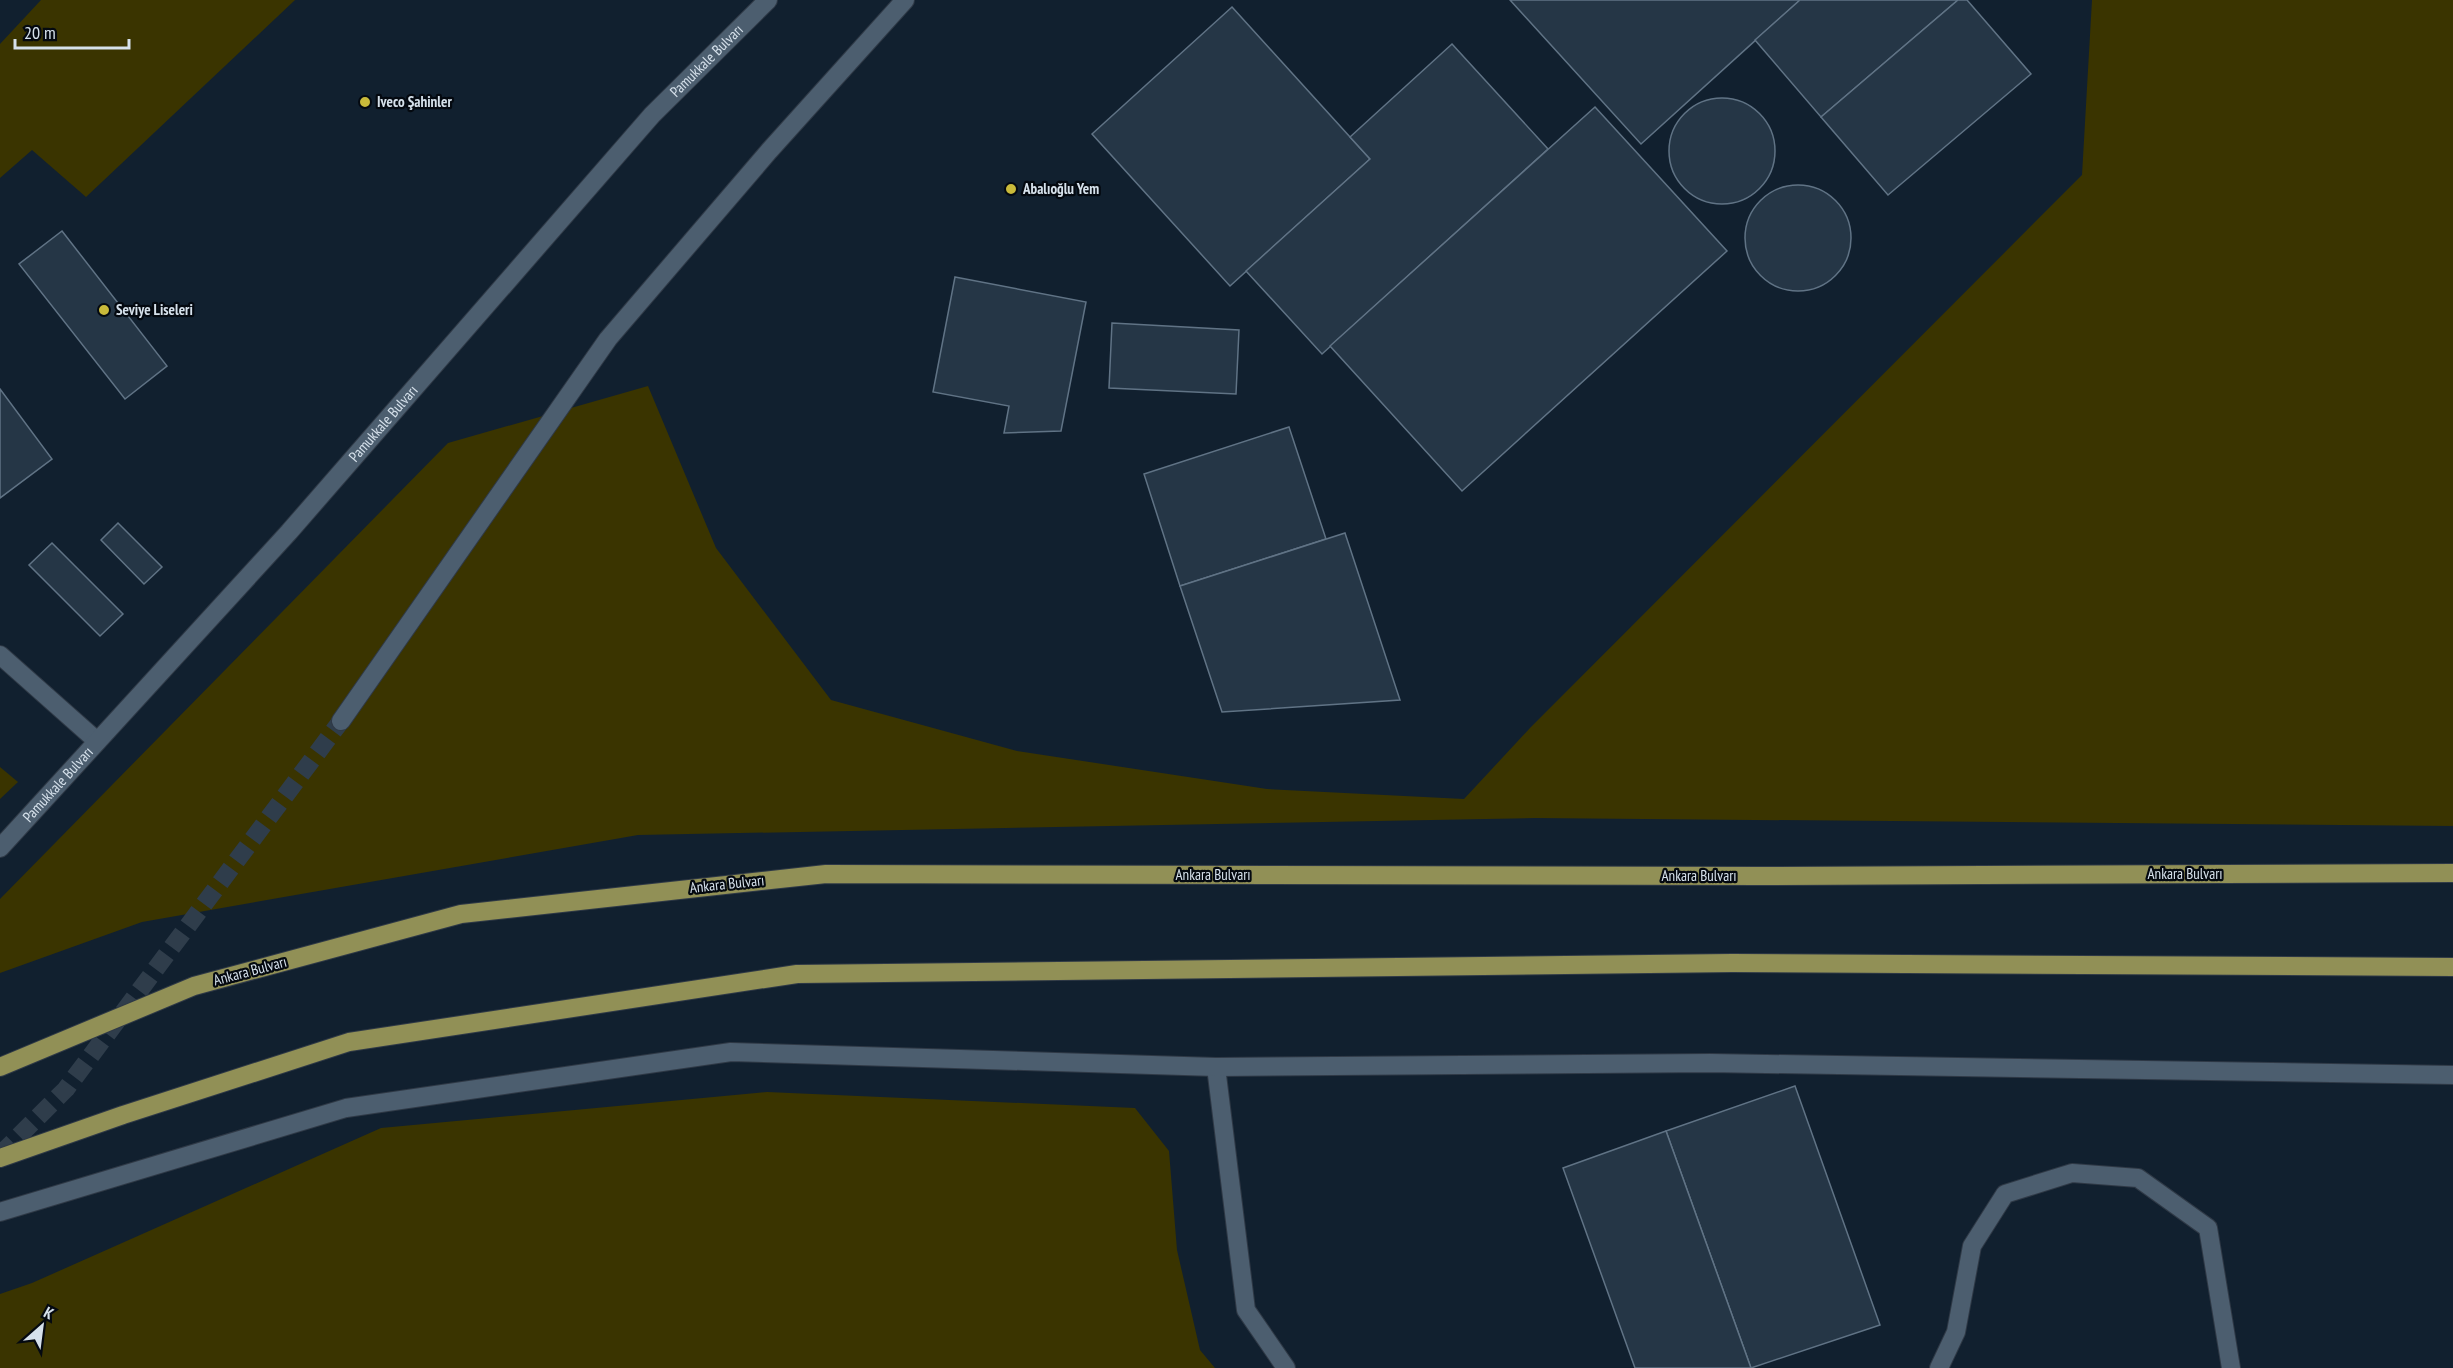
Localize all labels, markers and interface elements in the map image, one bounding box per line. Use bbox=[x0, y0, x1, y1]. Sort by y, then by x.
scale bar bbox=[15, 12, 129, 50]
street label: Pamukkale Bulvarı bbox=[666, 20, 747, 101]
text: 20 m bbox=[24, 21, 56, 44]
place label: Iveco Şahinler bbox=[377, 92, 452, 111]
marker: Iveco Şahinler bbox=[358, 95, 372, 109]
place label: Abalıoğlu Yem bbox=[1022, 179, 1099, 198]
marker: Abalıoğlu Yem bbox=[1004, 182, 1018, 196]
place label: Seviye Liseleri bbox=[116, 300, 193, 319]
marker: Seviye Liseleri bbox=[97, 303, 111, 317]
street label: Pamukkale Bulvarı bbox=[344, 381, 422, 466]
street label: Pamukkale Bulvarı bbox=[18, 743, 97, 826]
street label: Ankara Bulvarı bbox=[2147, 864, 2223, 883]
street label: Ankara Bulvarı bbox=[1175, 865, 1251, 884]
street label: Ankara Bulvarı bbox=[1661, 866, 1737, 885]
street label: Ankara Bulvarı bbox=[689, 870, 765, 897]
street label: Ankara Bulvarı bbox=[211, 952, 289, 989]
north arrow bbox=[12, 1296, 72, 1356]
text: K bbox=[41, 1302, 58, 1324]

